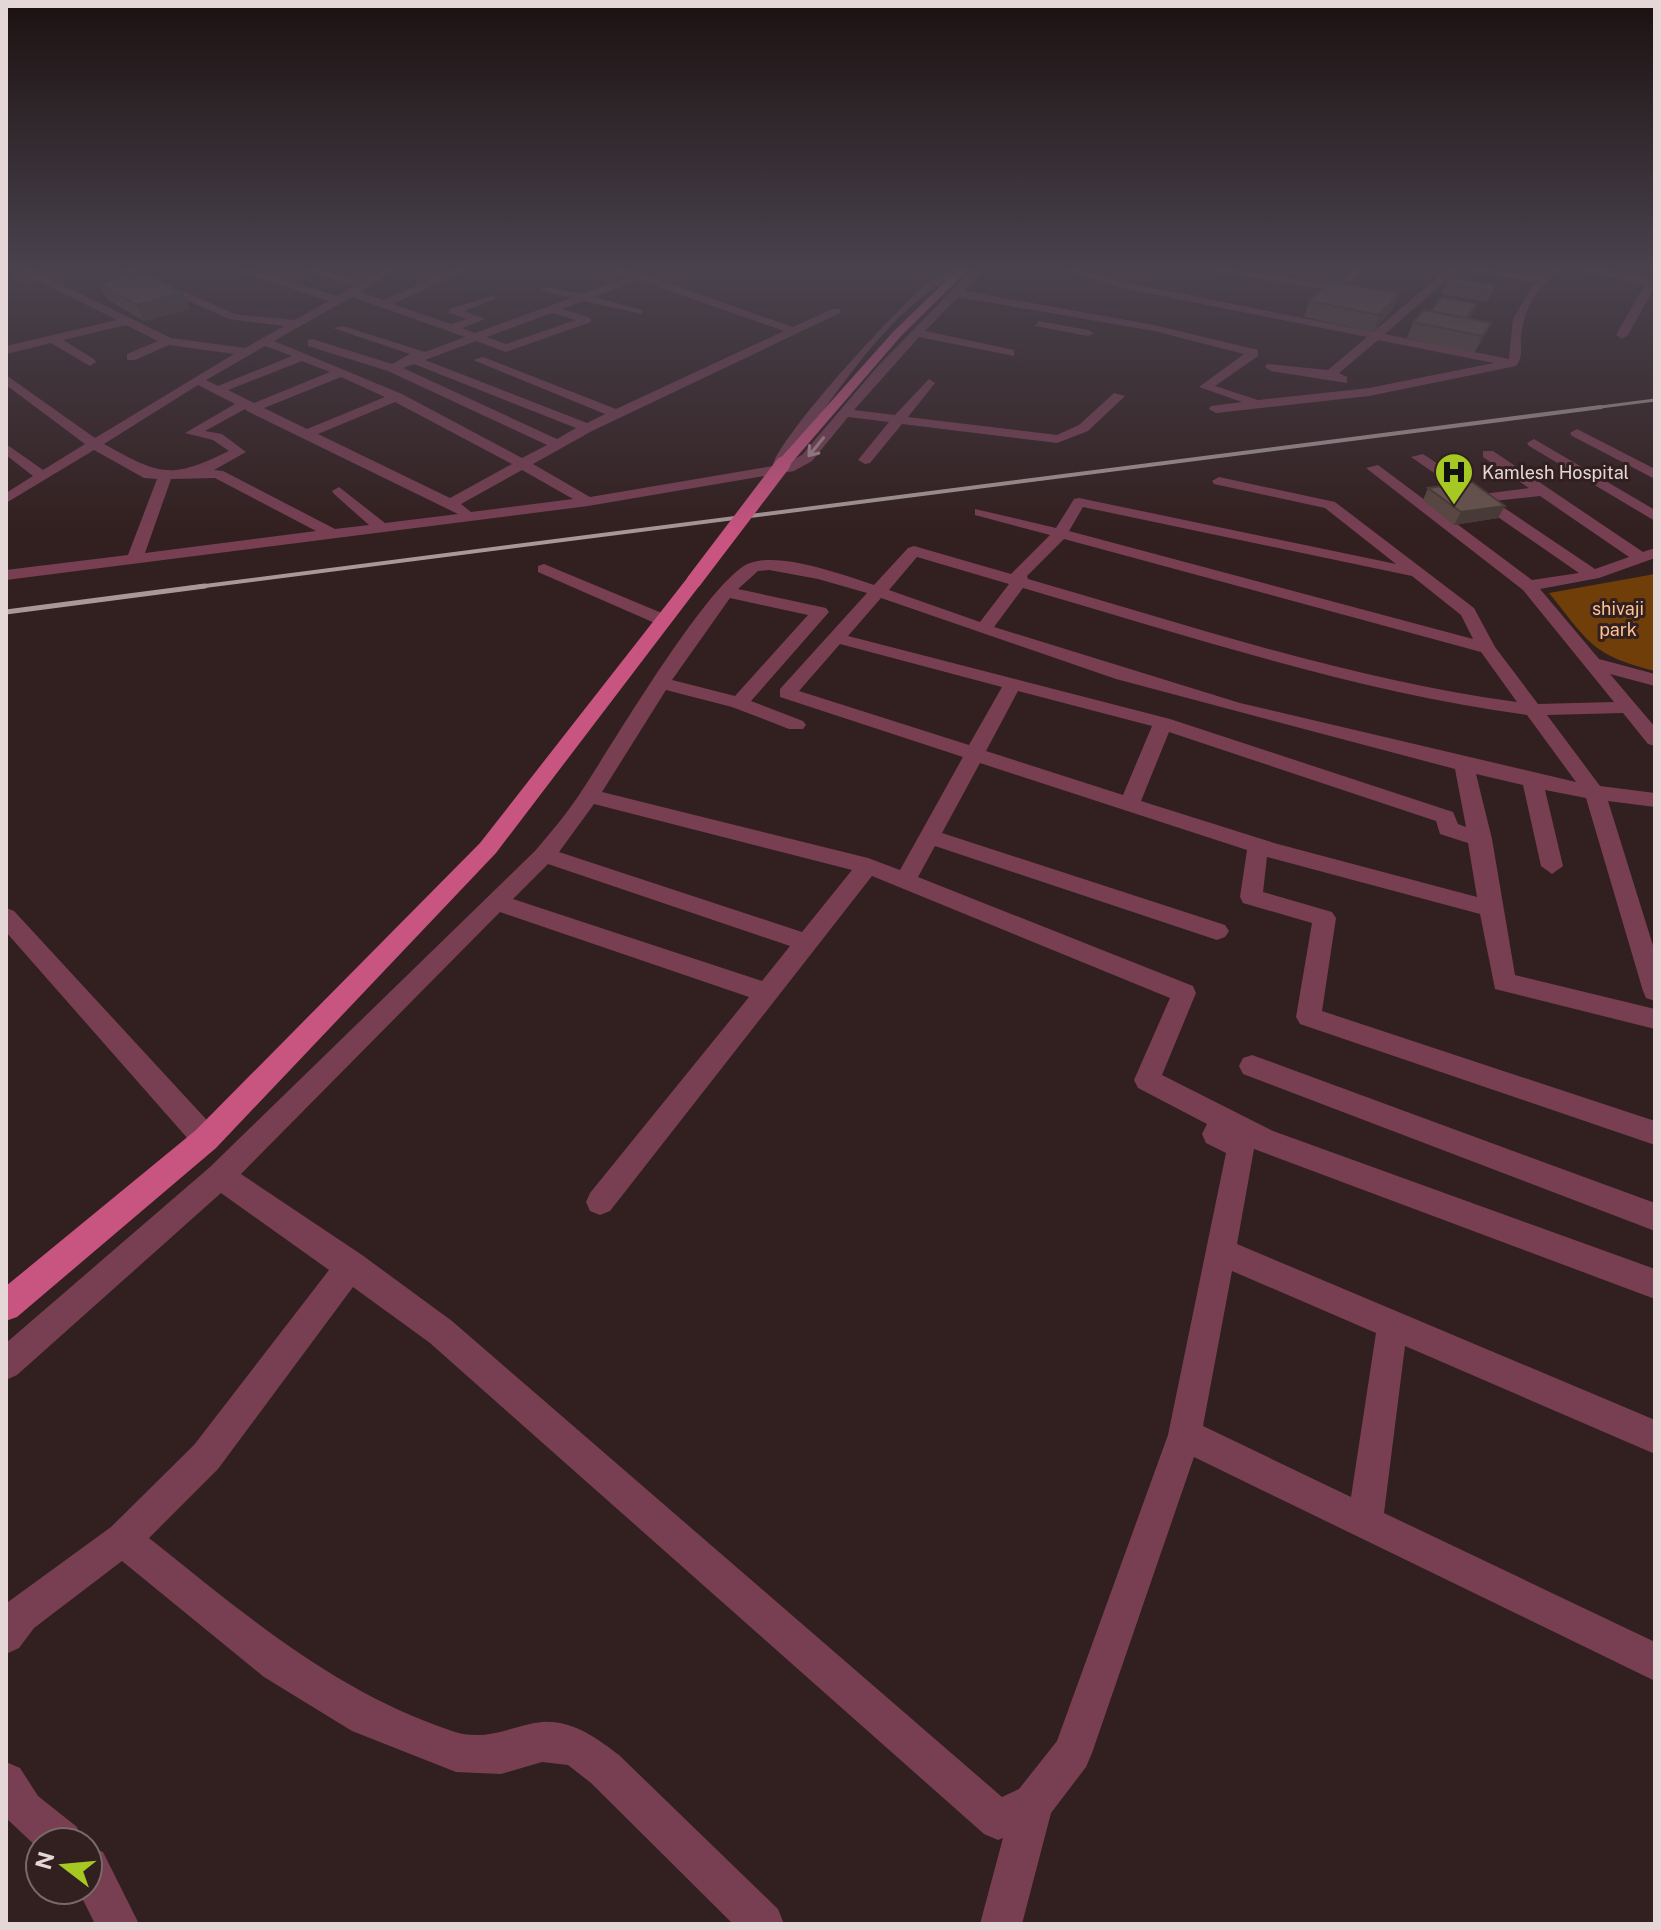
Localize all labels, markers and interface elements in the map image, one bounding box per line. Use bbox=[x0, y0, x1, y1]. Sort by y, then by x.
one-way arrow bbox=[807, 436, 825, 457]
hospital icon: Kamlesh Hospital bbox=[1433, 451, 1475, 506]
place label: Kamlesh Hospital bbox=[1482, 462, 1629, 483]
park label: shivaji park bbox=[1592, 598, 1644, 640]
north arrow bbox=[24, 1826, 104, 1906]
text: N bbox=[30, 1849, 60, 1872]

